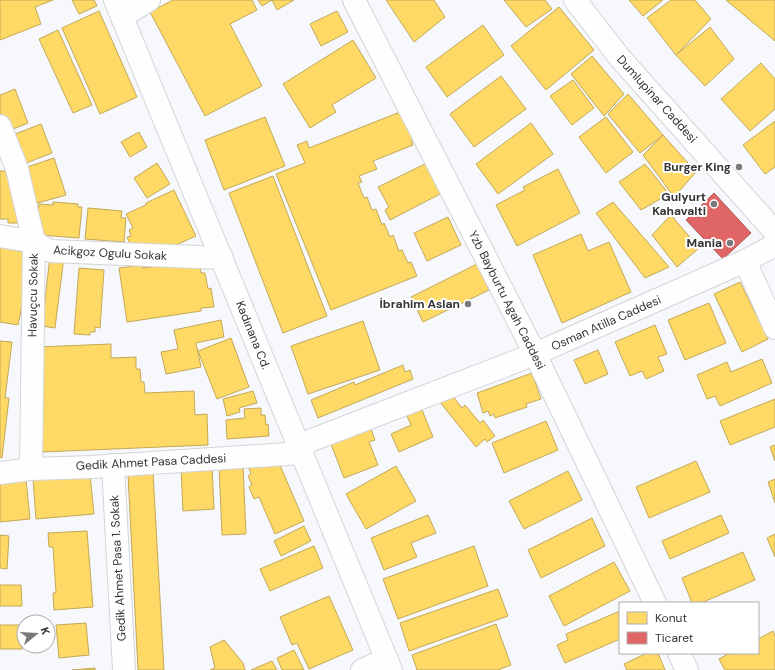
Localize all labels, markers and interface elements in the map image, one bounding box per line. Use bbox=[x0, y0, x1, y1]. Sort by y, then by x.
street label: Dumlupinar Caddesi bbox=[613, 52, 701, 146]
place label: Burger King bbox=[664, 159, 731, 175]
marker: Burger King bbox=[734, 162, 744, 172]
place label: Gulyurt Kahavalti bbox=[652, 189, 706, 219]
marker: Gulyurt Kahavalti bbox=[709, 199, 719, 209]
street label: Yzb Bayburtu Agah Caddesi bbox=[465, 228, 549, 372]
place label: Mania bbox=[687, 235, 722, 251]
marker: Mania bbox=[725, 238, 735, 248]
street label: Acikgoz Ogulu Sokak bbox=[53, 242, 167, 264]
street label: Havuçcu Sokak bbox=[24, 253, 42, 337]
street label: Osman Atilla Caddesi bbox=[549, 292, 664, 354]
place label: İbrahim Aslan bbox=[380, 296, 460, 312]
street label: Kadınana Cd. bbox=[232, 299, 274, 371]
marker: İbrahim Aslan bbox=[463, 299, 473, 309]
street label: Gedik Ahmet Pasa Caddesi bbox=[75, 450, 227, 474]
street label: Gedik Ahmet Pasa 1. Sokak bbox=[106, 494, 130, 642]
legend bbox=[619, 602, 759, 654]
text: Konut bbox=[655, 610, 687, 626]
north arrow bbox=[16, 614, 56, 654]
text: K bbox=[38, 625, 53, 636]
text: Ticaret bbox=[655, 630, 694, 646]

